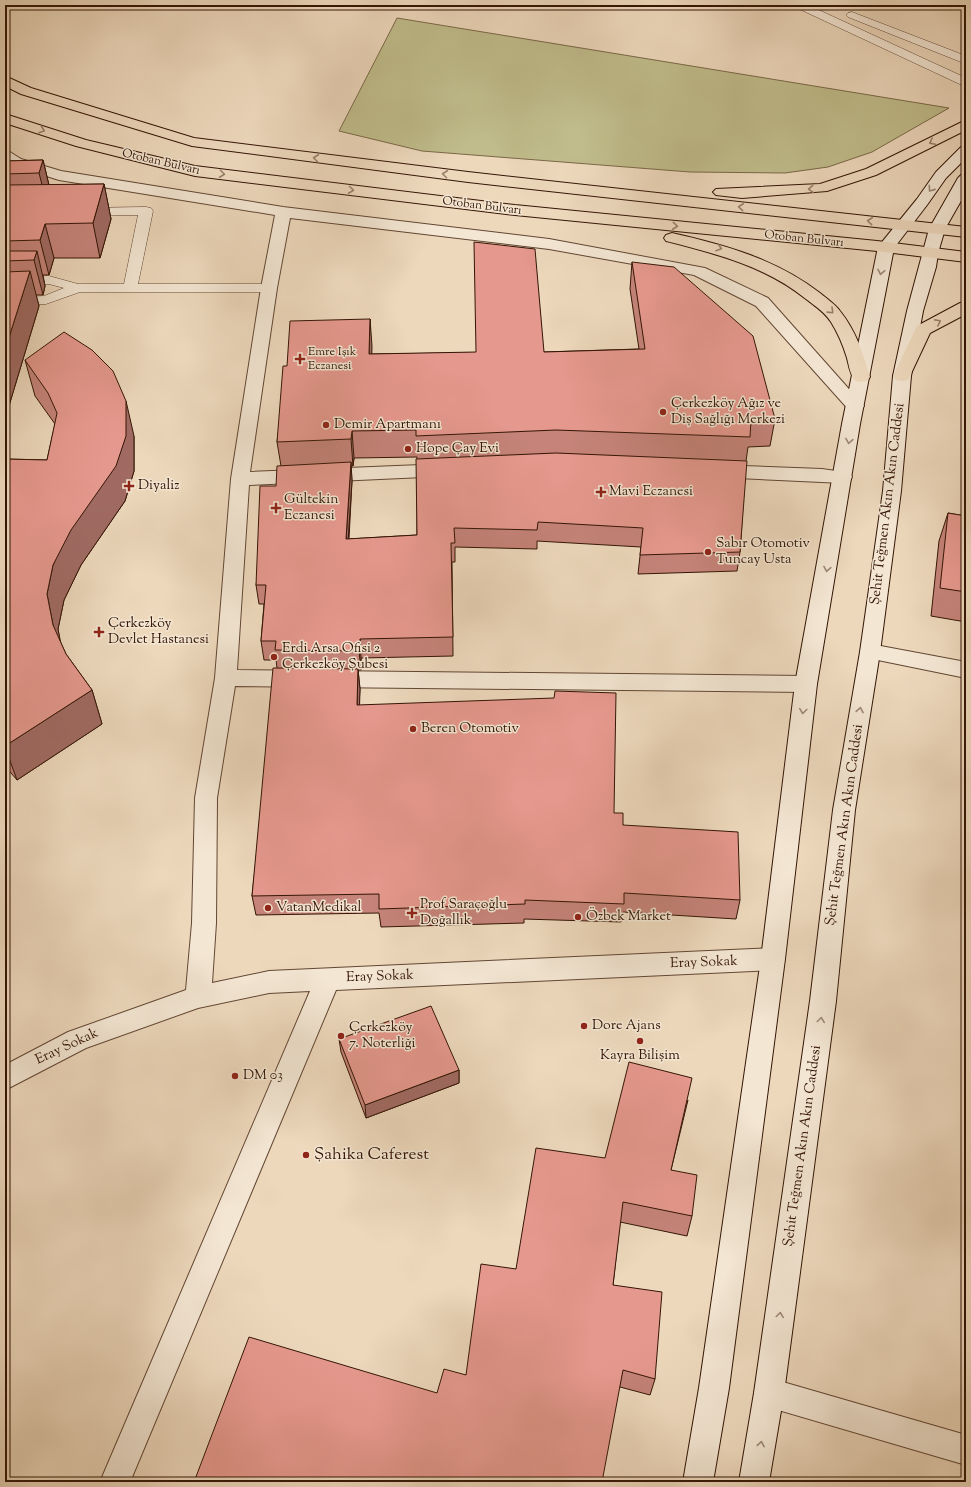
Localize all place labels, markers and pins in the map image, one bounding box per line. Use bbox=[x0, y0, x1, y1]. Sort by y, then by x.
place label: Emre Işık Eczanesi bbox=[308, 343, 357, 375]
marker: Emre Işık Eczanesi bbox=[295, 354, 305, 364]
place label: Çerkezköy Ağız ve Diş Sağlığı Merkezi bbox=[671, 394, 785, 430]
marker: Çerkezköy Ağız ve Diş Sağlığı Merkezi bbox=[658, 407, 668, 417]
place label: Demir Apartmanı bbox=[334, 415, 441, 435]
marker: Demir Apartmanı bbox=[321, 420, 331, 430]
place label: Hope Çay Evi bbox=[416, 439, 499, 459]
marker: Hope Çay Evi bbox=[403, 444, 413, 454]
place label: Diyaliz bbox=[138, 476, 180, 496]
marker: Diyaliz bbox=[123, 480, 135, 492]
place label: Mavi Eczanesi bbox=[609, 482, 693, 502]
marker: Mavi Eczanesi bbox=[596, 487, 606, 497]
place label: Gültekin Eczanesi bbox=[284, 490, 338, 526]
marker: Gültekin Eczanesi bbox=[271, 503, 281, 513]
place label: Sabır Otomotiv Tuncay Usta bbox=[716, 534, 811, 570]
marker: Sabır Otomotiv Tuncay Usta bbox=[703, 547, 713, 557]
place label: Çerkezköy Devlet Hastanesi bbox=[108, 614, 209, 650]
marker: Çerkezköy Devlet Hastanesi bbox=[93, 626, 105, 638]
place label: Erdi Arsa Ofisi 2 Çerkezköy Şubesi bbox=[282, 639, 388, 675]
marker: Erdi Arsa Ofisi 2 Çerkezköy Şubesi bbox=[269, 652, 279, 662]
place label: Beren Otomotiv bbox=[421, 719, 519, 739]
marker: Beren Otomotiv bbox=[408, 724, 418, 734]
place label: Prof Saraçoğlu Doğallık bbox=[420, 895, 507, 931]
place label: VatanMedikal bbox=[276, 898, 361, 918]
marker: VatanMedikal bbox=[263, 903, 273, 913]
place label: Özbek Market bbox=[586, 906, 671, 927]
marker: Prof Saraçoğlu Doğallık bbox=[407, 908, 417, 918]
marker: Özbek Market bbox=[573, 912, 583, 922]
place label: Dore Ajans bbox=[592, 1016, 661, 1036]
place label: Çerkezköy 7. Noterliği bbox=[349, 1018, 416, 1054]
marker: Dore Ajans bbox=[579, 1021, 589, 1031]
marker: Çerkezköy 7. Noterliği bbox=[336, 1031, 346, 1041]
marker: Kayra Bilişim bbox=[635, 1036, 645, 1046]
place label: Kayra Bilişim bbox=[600, 1046, 680, 1066]
place label: DM 03 bbox=[243, 1066, 283, 1086]
marker: DM 03 bbox=[230, 1071, 240, 1081]
place label: Şahika Caferest bbox=[314, 1143, 429, 1167]
marker: Şahika Caferest bbox=[301, 1150, 311, 1160]

